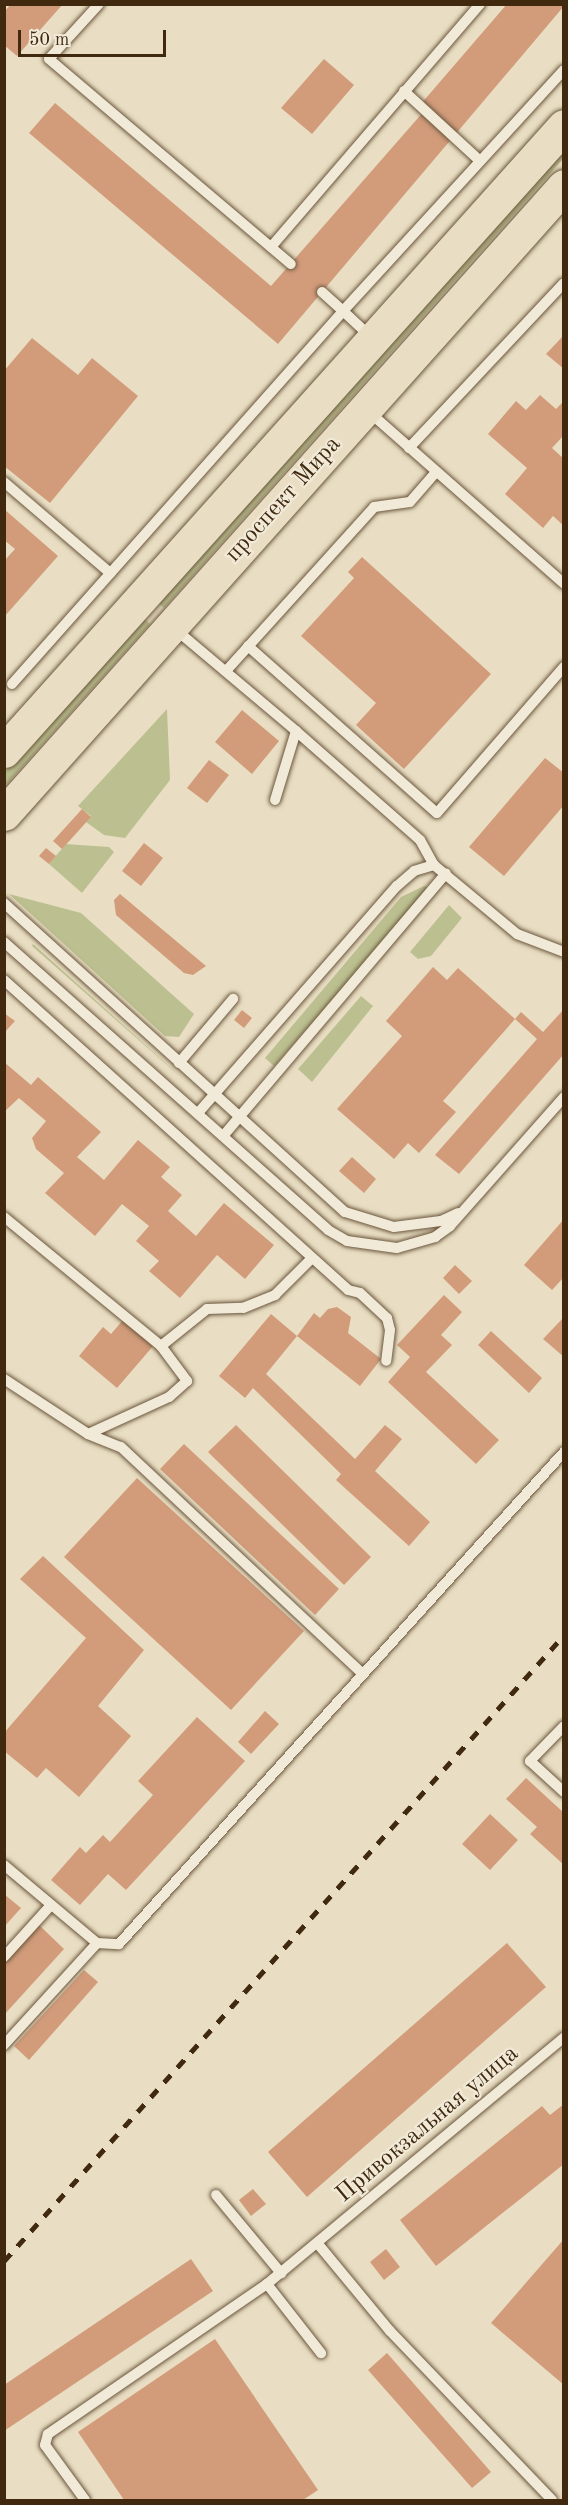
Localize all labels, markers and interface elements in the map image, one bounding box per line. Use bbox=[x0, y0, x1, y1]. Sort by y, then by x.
scale bar bbox=[21, 18, 170, 56]
text: 50 m bbox=[29, 31, 69, 49]
street label: проспект Мира bbox=[220, 431, 348, 569]
street label: Привокзальная улица bbox=[331, 2040, 525, 2210]

